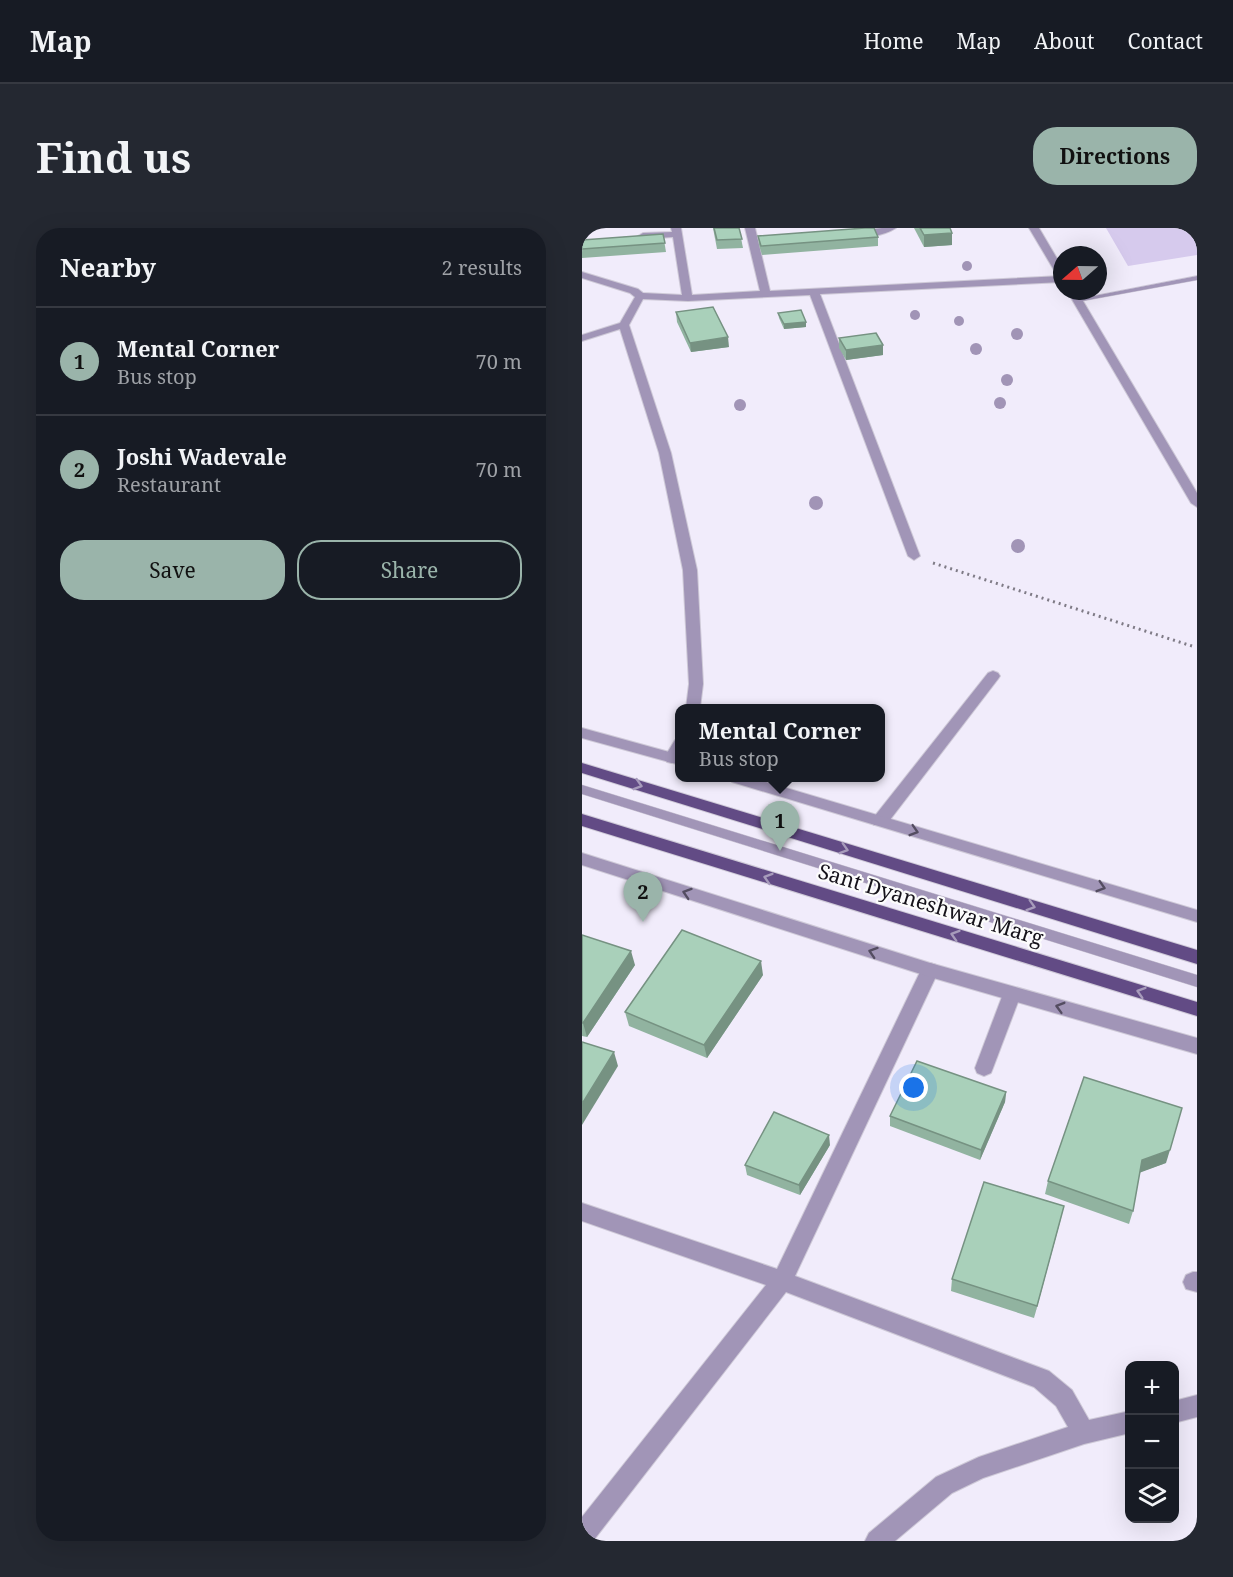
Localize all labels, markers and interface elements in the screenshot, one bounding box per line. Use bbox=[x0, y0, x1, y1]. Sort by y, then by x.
text: Map bbox=[30, 22, 92, 60]
text: Home bbox=[864, 27, 924, 55]
text: Map bbox=[957, 27, 1001, 55]
text: About bbox=[1034, 27, 1095, 55]
text: Contact bbox=[1128, 27, 1203, 55]
button: Directions bbox=[1033, 127, 1197, 185]
text: Find us bbox=[36, 128, 191, 185]
north arrow bbox=[1053, 246, 1107, 300]
text: Nearby bbox=[60, 249, 156, 285]
text: 2 results bbox=[442, 254, 522, 281]
text: Mental Corner bbox=[117, 333, 279, 363]
text: 1 bbox=[74, 348, 85, 375]
text: 70 m bbox=[476, 348, 522, 375]
text: Bus stop bbox=[117, 363, 197, 390]
text: Joshi Wadevale bbox=[117, 441, 287, 471]
text: 2 bbox=[74, 456, 85, 483]
text: 70 m bbox=[476, 456, 522, 483]
text: Restaurant bbox=[117, 471, 221, 498]
button: Save bbox=[60, 540, 285, 600]
button: Share bbox=[297, 540, 522, 600]
popup bbox=[675, 704, 885, 782]
text: Mental Corner bbox=[699, 715, 861, 745]
text: Bus stop bbox=[699, 745, 779, 772]
one-way arrow bbox=[632, 778, 643, 790]
pin: 1 bbox=[760, 802, 800, 851]
one-way arrow bbox=[908, 824, 919, 836]
one-way arrow bbox=[838, 841, 849, 854]
street label: Sant Dyaneshwar Marg bbox=[815, 856, 1048, 952]
pin: 2 bbox=[624, 872, 662, 922]
one-way arrow bbox=[763, 872, 774, 885]
one-way arrow bbox=[1095, 880, 1106, 892]
one-way arrow bbox=[682, 887, 693, 900]
one-way arrow bbox=[1025, 899, 1036, 911]
one-way arrow bbox=[950, 930, 961, 942]
one-way arrow bbox=[868, 947, 879, 959]
one-way arrow bbox=[1136, 987, 1147, 999]
one-way arrow bbox=[1055, 1002, 1066, 1014]
your location bbox=[899, 1073, 928, 1102]
map controls bbox=[1125, 1361, 1179, 1523]
button: + bbox=[1125, 1361, 1179, 1415]
button: − bbox=[1125, 1415, 1179, 1469]
button: layers bbox=[1125, 1469, 1179, 1523]

